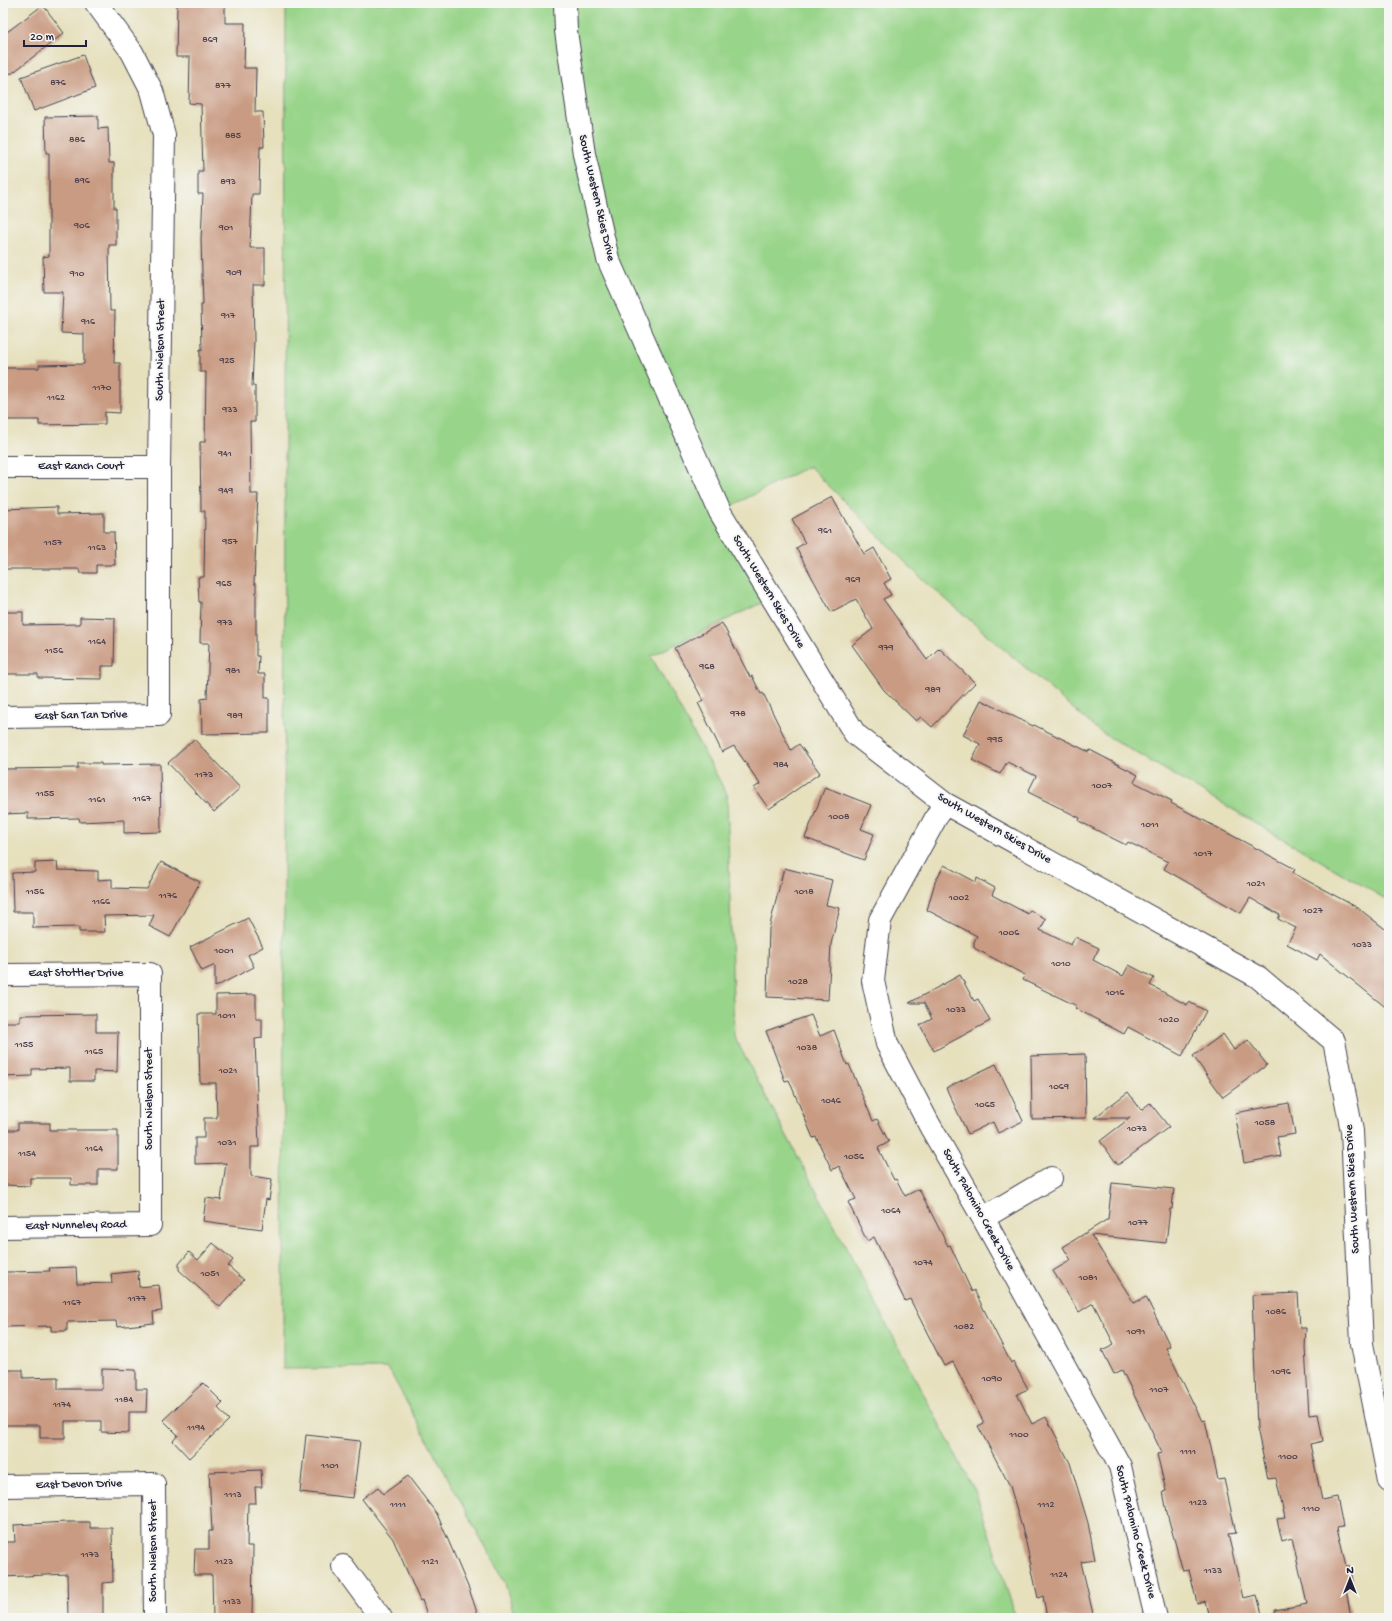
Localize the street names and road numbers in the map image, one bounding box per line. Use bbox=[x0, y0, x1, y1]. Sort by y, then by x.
street label: South Western Skies Drive bbox=[575, 133, 618, 263]
street label: South Nielson Street bbox=[153, 298, 169, 401]
street label: East Ranch Court bbox=[38, 460, 125, 474]
street label: South Western Skies Drive bbox=[729, 533, 808, 652]
street label: East San Tan Drive bbox=[34, 708, 128, 724]
street label: South Western Skies Drive bbox=[934, 791, 1054, 868]
street label: East Stottler Drive bbox=[29, 967, 124, 981]
street label: South Nielson Street bbox=[143, 1047, 157, 1150]
street label: South Western Skies Drive bbox=[1343, 1123, 1363, 1254]
street label: South Palomino Creek Drive bbox=[939, 1147, 1018, 1274]
street label: East Nunneley Road bbox=[25, 1218, 128, 1234]
street label: South Palomino Creek Drive bbox=[1112, 1464, 1159, 1601]
street label: East Devon Drive bbox=[36, 1477, 123, 1493]
street label: South Nielson Street bbox=[147, 1499, 161, 1602]

